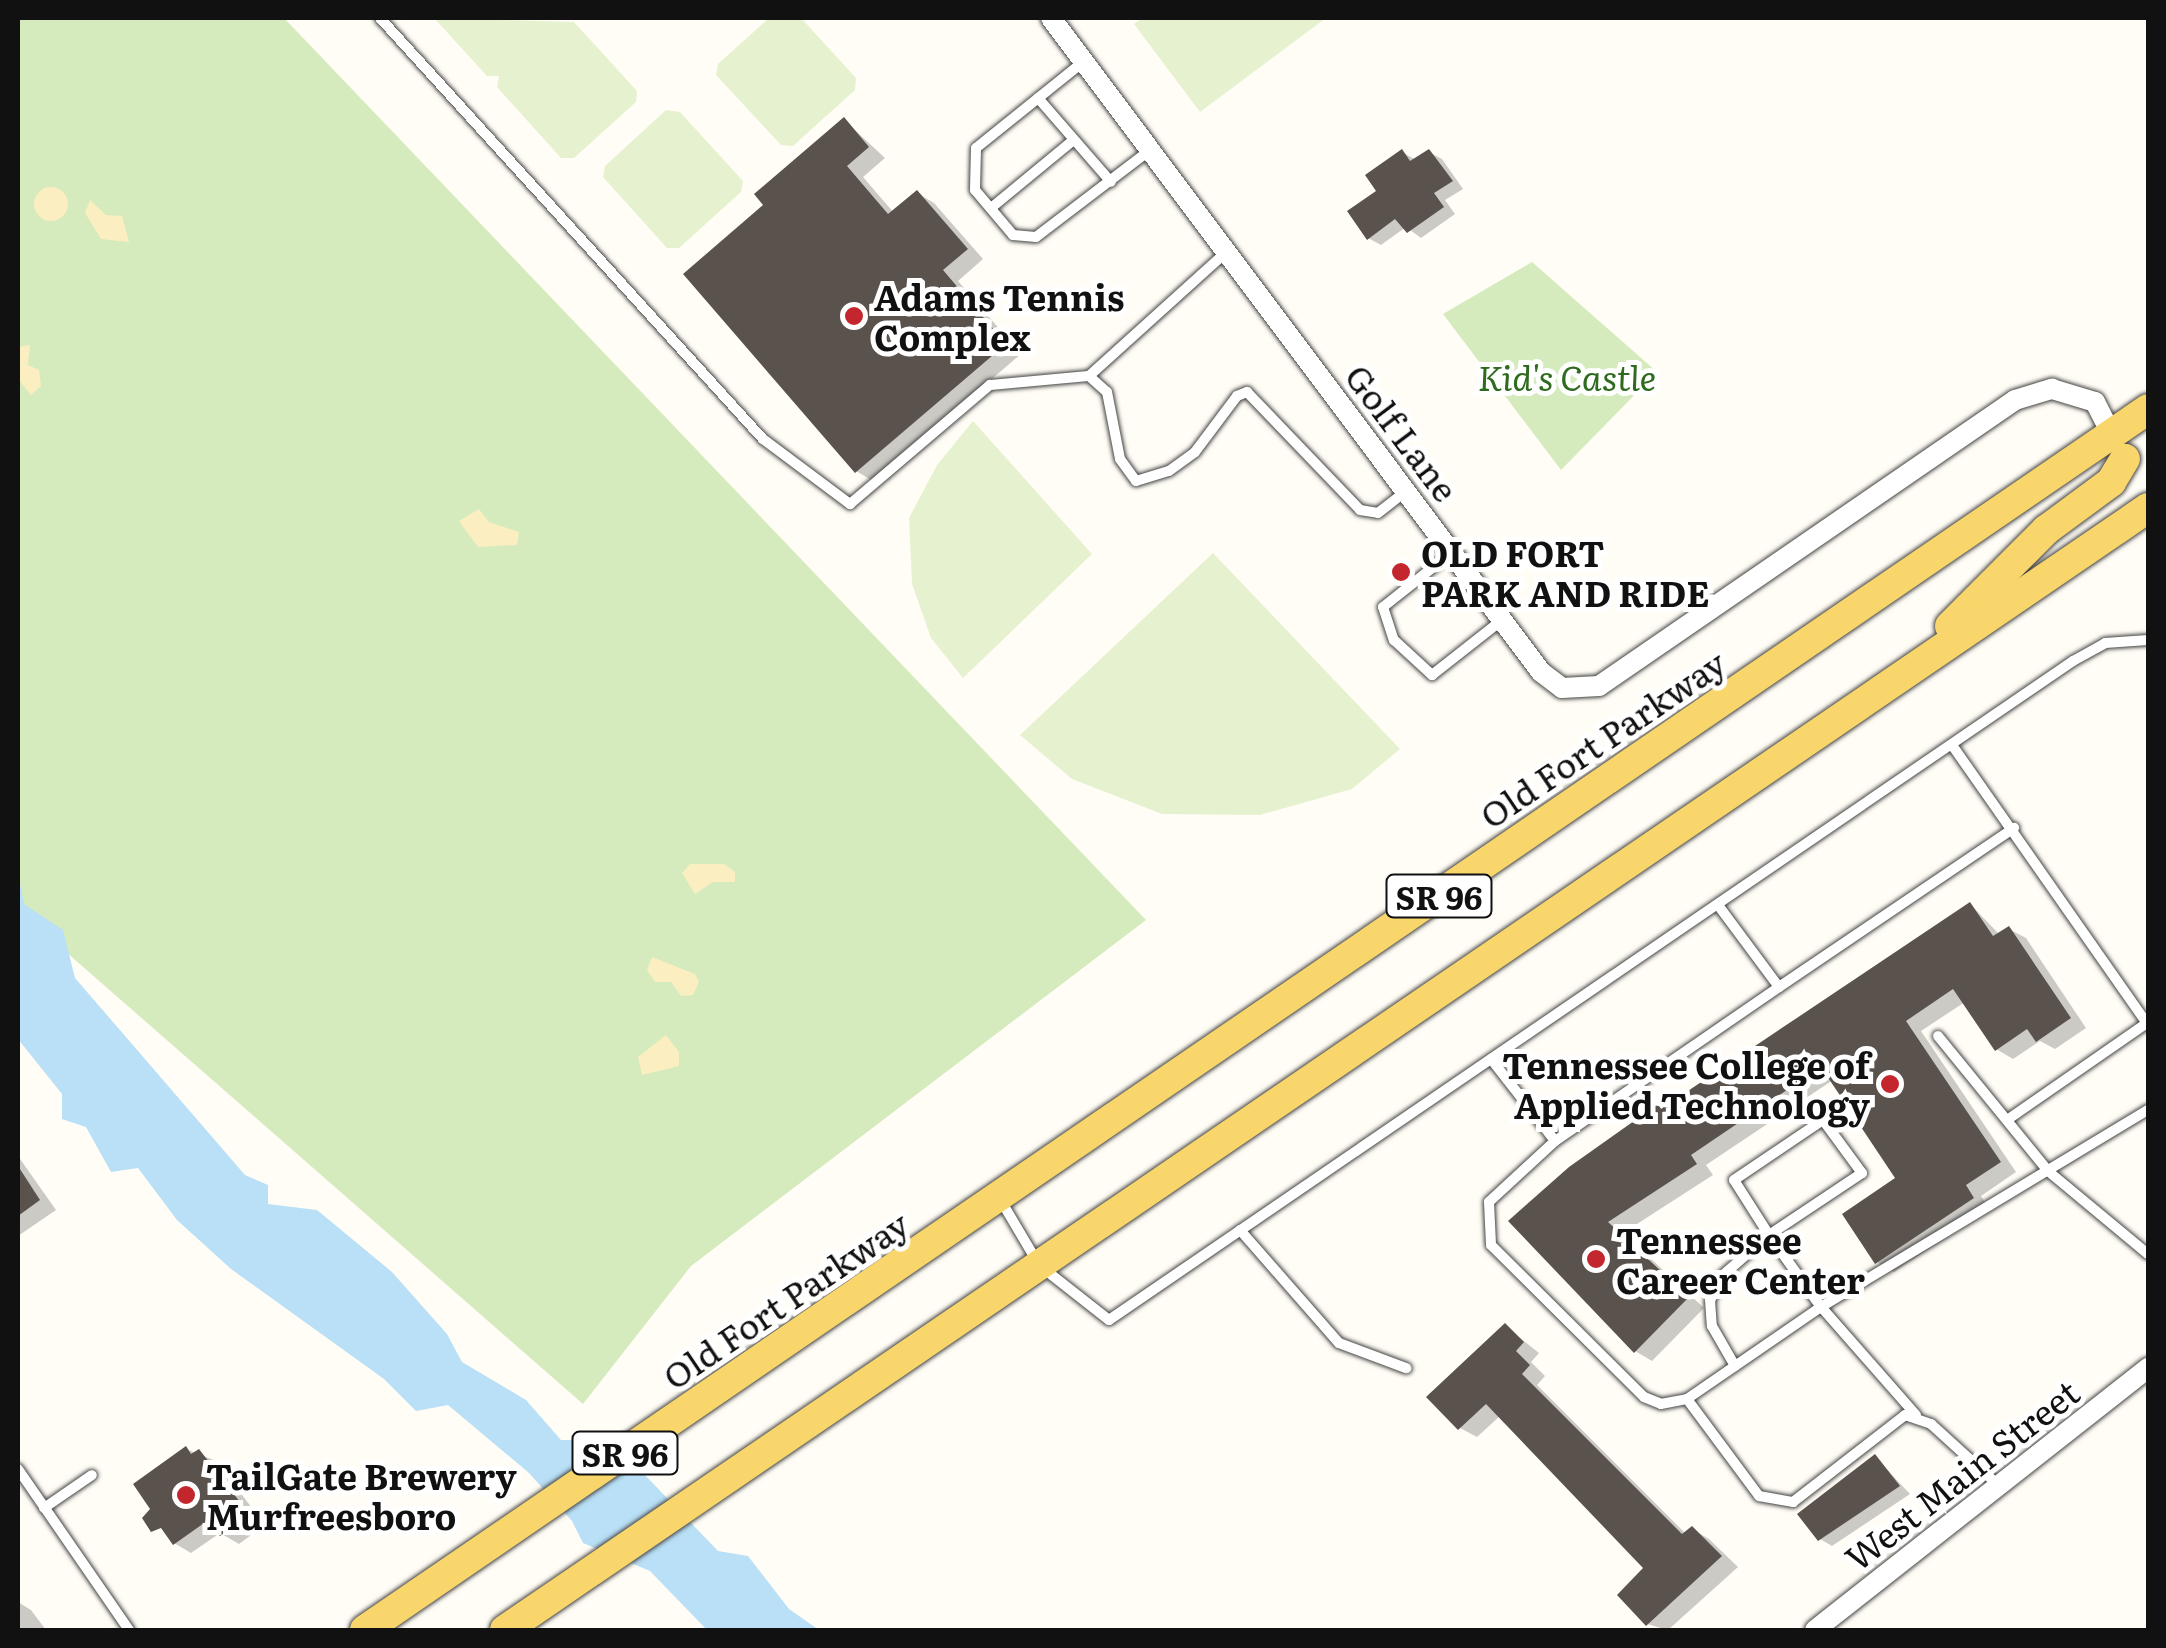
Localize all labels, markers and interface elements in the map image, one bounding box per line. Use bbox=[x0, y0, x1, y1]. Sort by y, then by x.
place label: Adams Tennis Complex bbox=[874, 275, 1125, 357]
marker: Adams Tennis Complex bbox=[843, 305, 865, 327]
street label: Golf Lane bbox=[1338, 355, 1468, 509]
park label: Kid's Castle bbox=[1478, 355, 1656, 397]
place label: OLD FORT PARK AND RIDE bbox=[1421, 531, 1709, 613]
marker: OLD FORT PARK AND RIDE bbox=[1390, 561, 1412, 583]
street label: Old Fort Parkway bbox=[1471, 640, 1733, 836]
road number: SR 96 bbox=[1384, 869, 1494, 923]
place label: Tennessee College of Applied Technology bbox=[1502, 1043, 1870, 1125]
marker: Tennessee College of Applied Technology bbox=[1879, 1073, 1901, 1095]
street label: Old Fort Parkway bbox=[654, 1201, 916, 1397]
place label: Tennessee Career Center bbox=[1616, 1218, 1865, 1300]
marker: Tennessee Career Center bbox=[1585, 1248, 1607, 1270]
street label: West Main Street bbox=[1836, 1370, 2086, 1578]
road number: SR 96 bbox=[570, 1426, 680, 1480]
place label: TailGate Brewery Murfreesboro bbox=[206, 1454, 517, 1536]
marker: TailGate Brewery Murfreesboro bbox=[175, 1484, 197, 1506]

